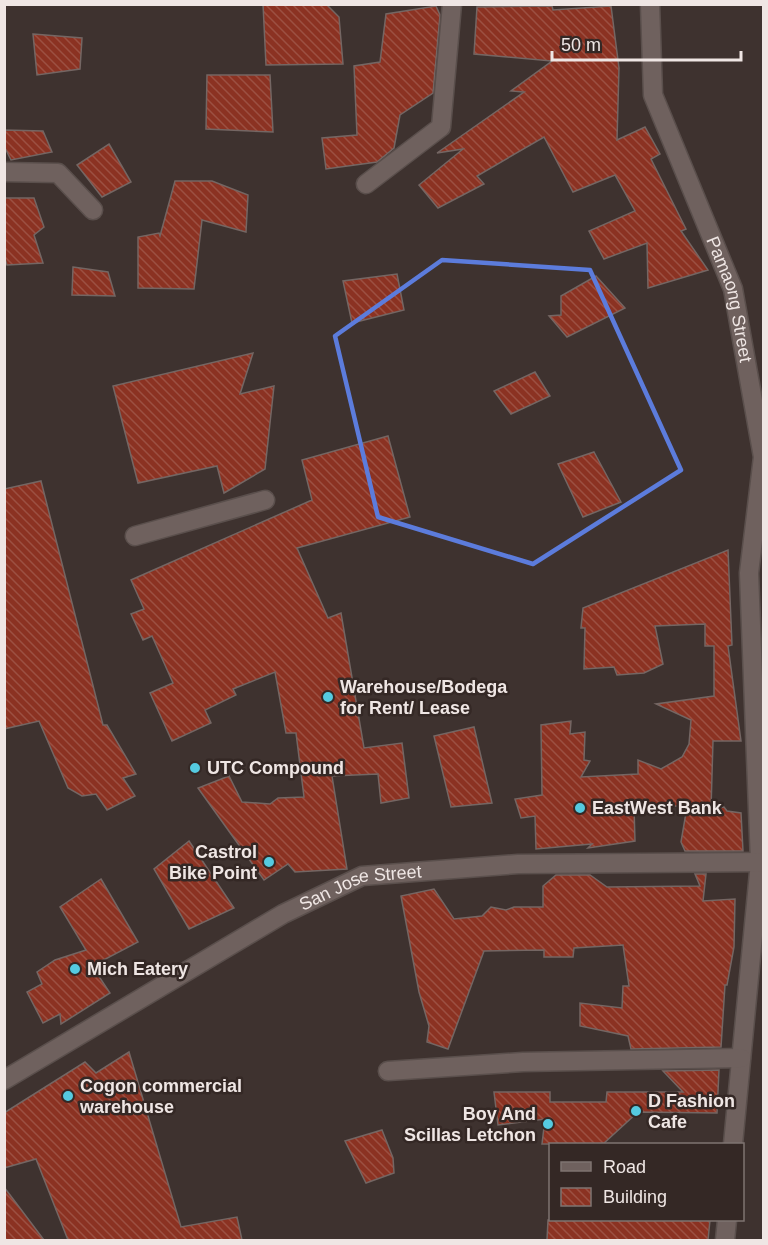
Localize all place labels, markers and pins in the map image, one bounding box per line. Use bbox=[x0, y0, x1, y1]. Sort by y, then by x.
place label: Warehouse/Bodega for Rent/ Lease bbox=[340, 677, 508, 718]
marker: Warehouse/Bodega for Rent/ Lease bbox=[321, 690, 335, 704]
place label: UTC Compound bbox=[207, 758, 344, 778]
marker: UTC Compound bbox=[188, 761, 202, 775]
place label: EastWest Bank bbox=[592, 798, 723, 818]
marker: EastWest Bank bbox=[573, 801, 587, 815]
place label: Castrol Bike Point bbox=[169, 842, 257, 883]
marker: Castrol Bike Point bbox=[262, 855, 276, 869]
place label: Mich Eatery bbox=[87, 959, 188, 979]
marker: Mich Eatery bbox=[68, 962, 82, 976]
place label: Cogon commercial warehouse bbox=[79, 1076, 242, 1117]
marker: Cogon commercial warehouse bbox=[61, 1089, 75, 1103]
place label: D Fashion Cafe bbox=[648, 1091, 735, 1132]
place label: Boy And Scillas Letchon bbox=[404, 1104, 536, 1145]
marker: D Fashion Cafe bbox=[629, 1104, 643, 1118]
marker: Boy And Scillas Letchon bbox=[541, 1117, 555, 1131]

